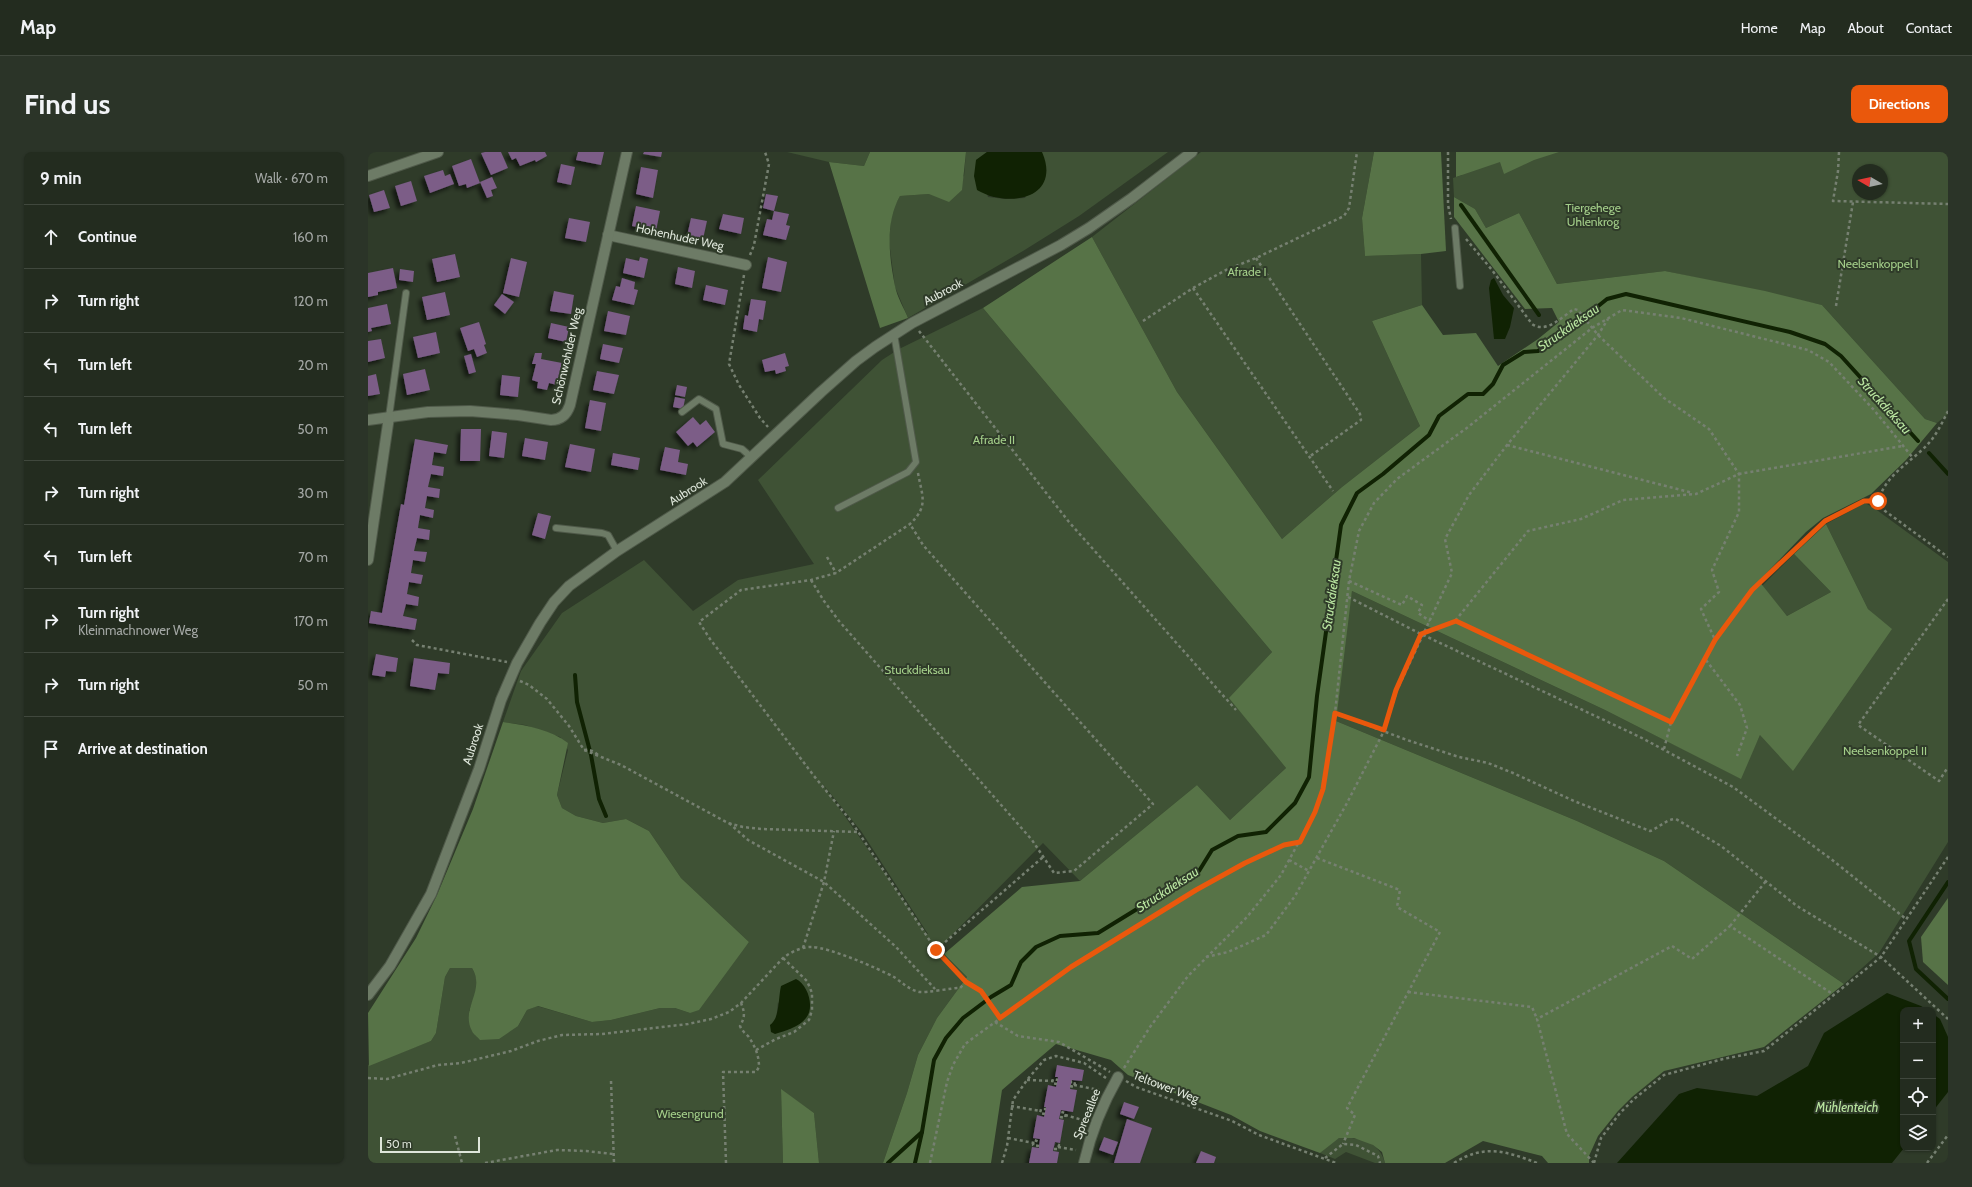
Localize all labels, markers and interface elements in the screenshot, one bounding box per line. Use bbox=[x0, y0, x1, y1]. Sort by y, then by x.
text: Map bbox=[20, 16, 56, 39]
text: Home bbox=[1741, 19, 1778, 37]
text: Map bbox=[1800, 19, 1825, 37]
text: About bbox=[1847, 19, 1884, 37]
text: Contact bbox=[1906, 19, 1952, 37]
button: Directions bbox=[1851, 85, 1948, 123]
text: Find us bbox=[24, 87, 110, 121]
north arrow bbox=[1852, 164, 1888, 200]
text: 9 min bbox=[40, 168, 82, 188]
text: Walk · 670 m bbox=[255, 170, 328, 186]
park label: Tiergehege Uhlenkrog bbox=[1565, 200, 1621, 229]
street label: Hohenhuder Weg bbox=[635, 220, 726, 253]
icon: ahead bbox=[40, 226, 62, 248]
text: Continue bbox=[78, 228, 137, 246]
text: 160 m bbox=[293, 229, 328, 245]
park label: Neelsenkoppel I bbox=[1837, 256, 1919, 271]
park label: Afrade I bbox=[1227, 264, 1267, 279]
street label: Aubrook bbox=[921, 275, 966, 308]
icon: right bbox=[40, 290, 62, 312]
text: Turn right bbox=[78, 292, 139, 310]
text: 120 m bbox=[294, 293, 328, 309]
water label: Struckdieksau bbox=[1534, 300, 1602, 354]
street label: Schönwohlder Weg bbox=[548, 305, 585, 406]
icon: left bbox=[40, 354, 62, 376]
text: Turn left bbox=[78, 356, 132, 374]
text: 20 m bbox=[298, 357, 328, 373]
water label: Struckdieksau bbox=[1855, 373, 1915, 437]
icon: left bbox=[40, 418, 62, 440]
text: Turn left bbox=[78, 420, 132, 438]
text: 50 m bbox=[298, 421, 328, 437]
park label: Afrade II bbox=[973, 432, 1015, 447]
street label: Aubrook bbox=[666, 473, 710, 508]
icon: right bbox=[40, 482, 62, 504]
text: Turn right bbox=[78, 484, 139, 502]
text: 30 m bbox=[298, 485, 328, 501]
route start bbox=[1869, 492, 1887, 510]
icon: left bbox=[40, 546, 62, 568]
text: Turn left bbox=[78, 548, 132, 566]
text: 70 m bbox=[298, 549, 328, 565]
water label: Struckdieksau bbox=[1318, 558, 1344, 632]
text: Turn right bbox=[78, 604, 139, 622]
icon: right bbox=[40, 610, 62, 632]
text: 170 m bbox=[294, 613, 328, 629]
text: Kleinmachnower Weg bbox=[78, 622, 198, 638]
park label: Stuckdieksau bbox=[884, 662, 950, 677]
icon: right bbox=[40, 674, 62, 696]
text: Turn right bbox=[78, 676, 139, 694]
text: 50 m bbox=[298, 677, 328, 693]
street label: Aubrook bbox=[459, 721, 486, 766]
icon: arrive bbox=[40, 738, 62, 760]
text: Arrive at destination bbox=[78, 740, 208, 758]
park label: Neelsenkoppel II bbox=[1843, 743, 1927, 758]
water label: Struckdieksau bbox=[1133, 863, 1202, 915]
route end bbox=[927, 941, 945, 959]
map controls bbox=[1900, 1007, 1936, 1151]
button: + bbox=[1900, 1007, 1936, 1043]
button: − bbox=[1900, 1043, 1936, 1079]
street label: Teltower Weg bbox=[1131, 1067, 1202, 1106]
button: locate bbox=[1900, 1079, 1936, 1115]
street label: Spreeallee bbox=[1070, 1086, 1103, 1141]
water label: Mühlenteich bbox=[1815, 1099, 1878, 1115]
park label: Wiesengrund bbox=[656, 1106, 724, 1121]
button: layers bbox=[1900, 1115, 1936, 1151]
scale bar bbox=[380, 1135, 480, 1154]
text: 50 m bbox=[386, 1137, 412, 1151]

